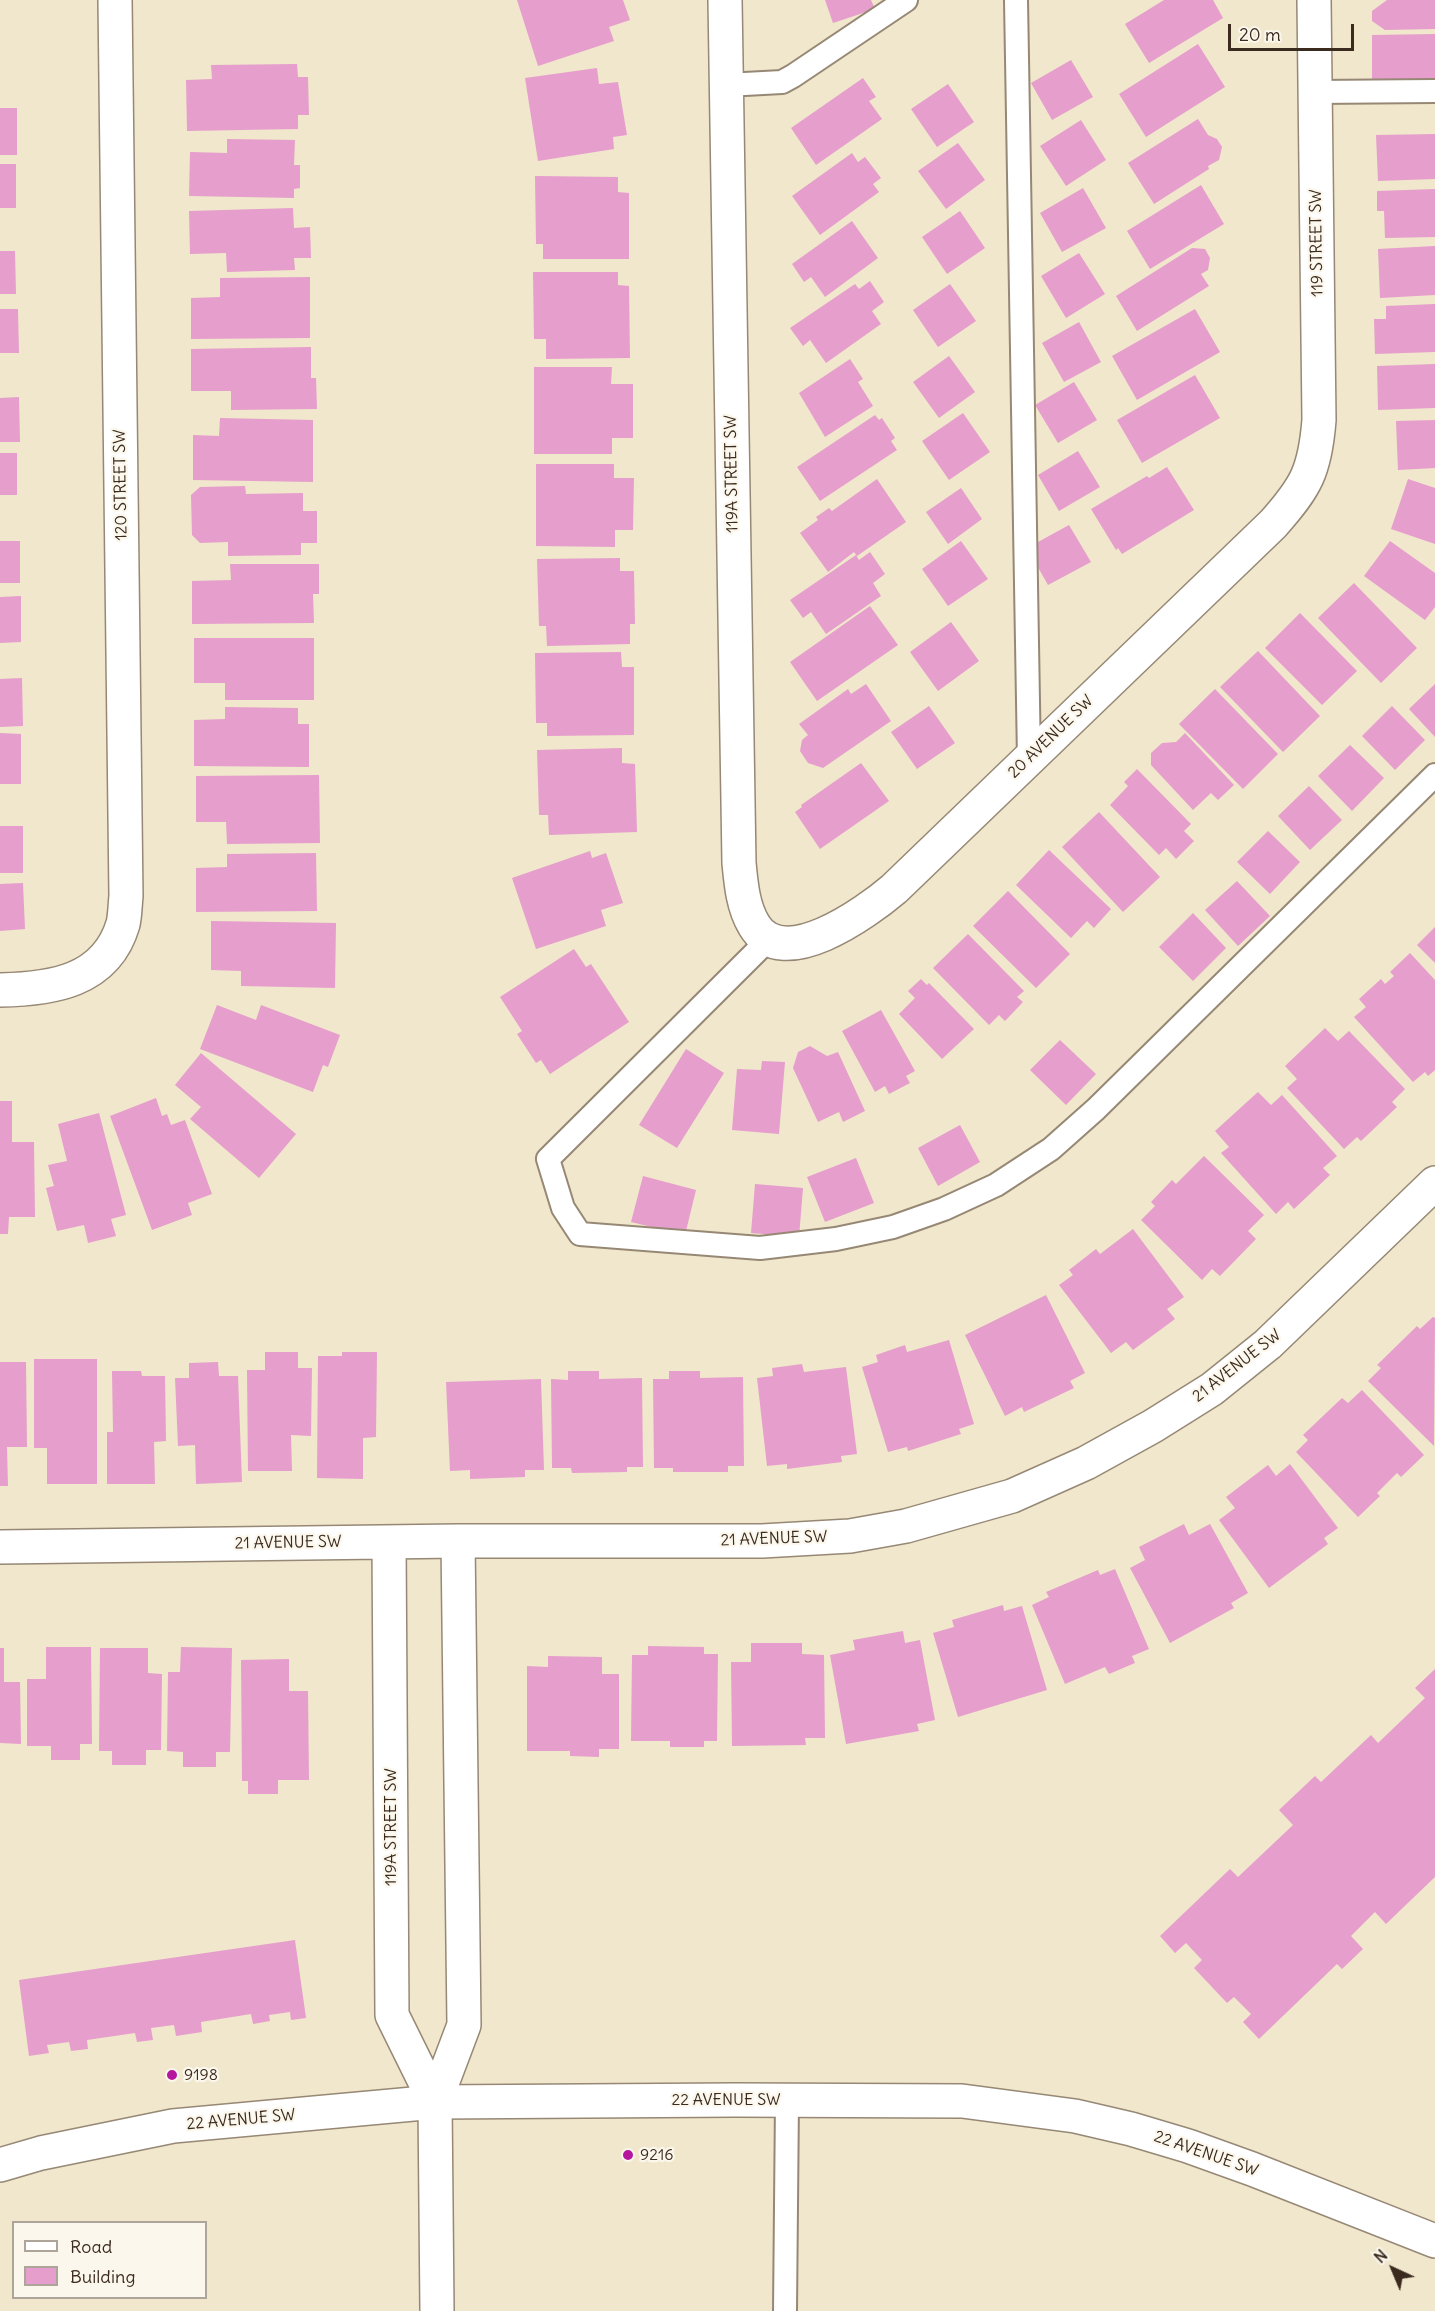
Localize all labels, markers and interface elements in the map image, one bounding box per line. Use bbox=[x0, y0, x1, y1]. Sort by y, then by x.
scale bar bbox=[1231, 12, 1357, 50]
text: 20 m bbox=[1239, 23, 1281, 46]
street label: 119 STREET SW bbox=[1306, 189, 1328, 297]
street label: 119A STREET SW bbox=[721, 415, 743, 533]
street label: 120 STREET SW bbox=[110, 429, 132, 541]
street label: 20 AVENUE SW bbox=[1004, 692, 1098, 782]
street label: 21 AVENUE SW bbox=[1189, 1326, 1285, 1406]
street label: 21 AVENUE SW bbox=[720, 1528, 828, 1550]
street label: 21 AVENUE SW bbox=[234, 1532, 342, 1554]
street label: 119A STREET SW bbox=[381, 1768, 401, 1886]
place label: 9198 bbox=[184, 2065, 218, 2085]
marker: 9198 bbox=[165, 2068, 179, 2082]
street label: 22 AVENUE SW bbox=[671, 2090, 781, 2110]
street label: 22 AVENUE SW bbox=[186, 2106, 296, 2134]
street label: 22 AVENUE SW bbox=[1151, 2127, 1261, 2181]
place label: 9216 bbox=[640, 2145, 674, 2165]
marker: 9216 bbox=[621, 2148, 635, 2162]
legend bbox=[12, 2221, 207, 2299]
text: Road bbox=[70, 2235, 112, 2258]
north arrow bbox=[1363, 2239, 1423, 2299]
text: N bbox=[1370, 2245, 1391, 2267]
text: Building bbox=[70, 2265, 135, 2288]

